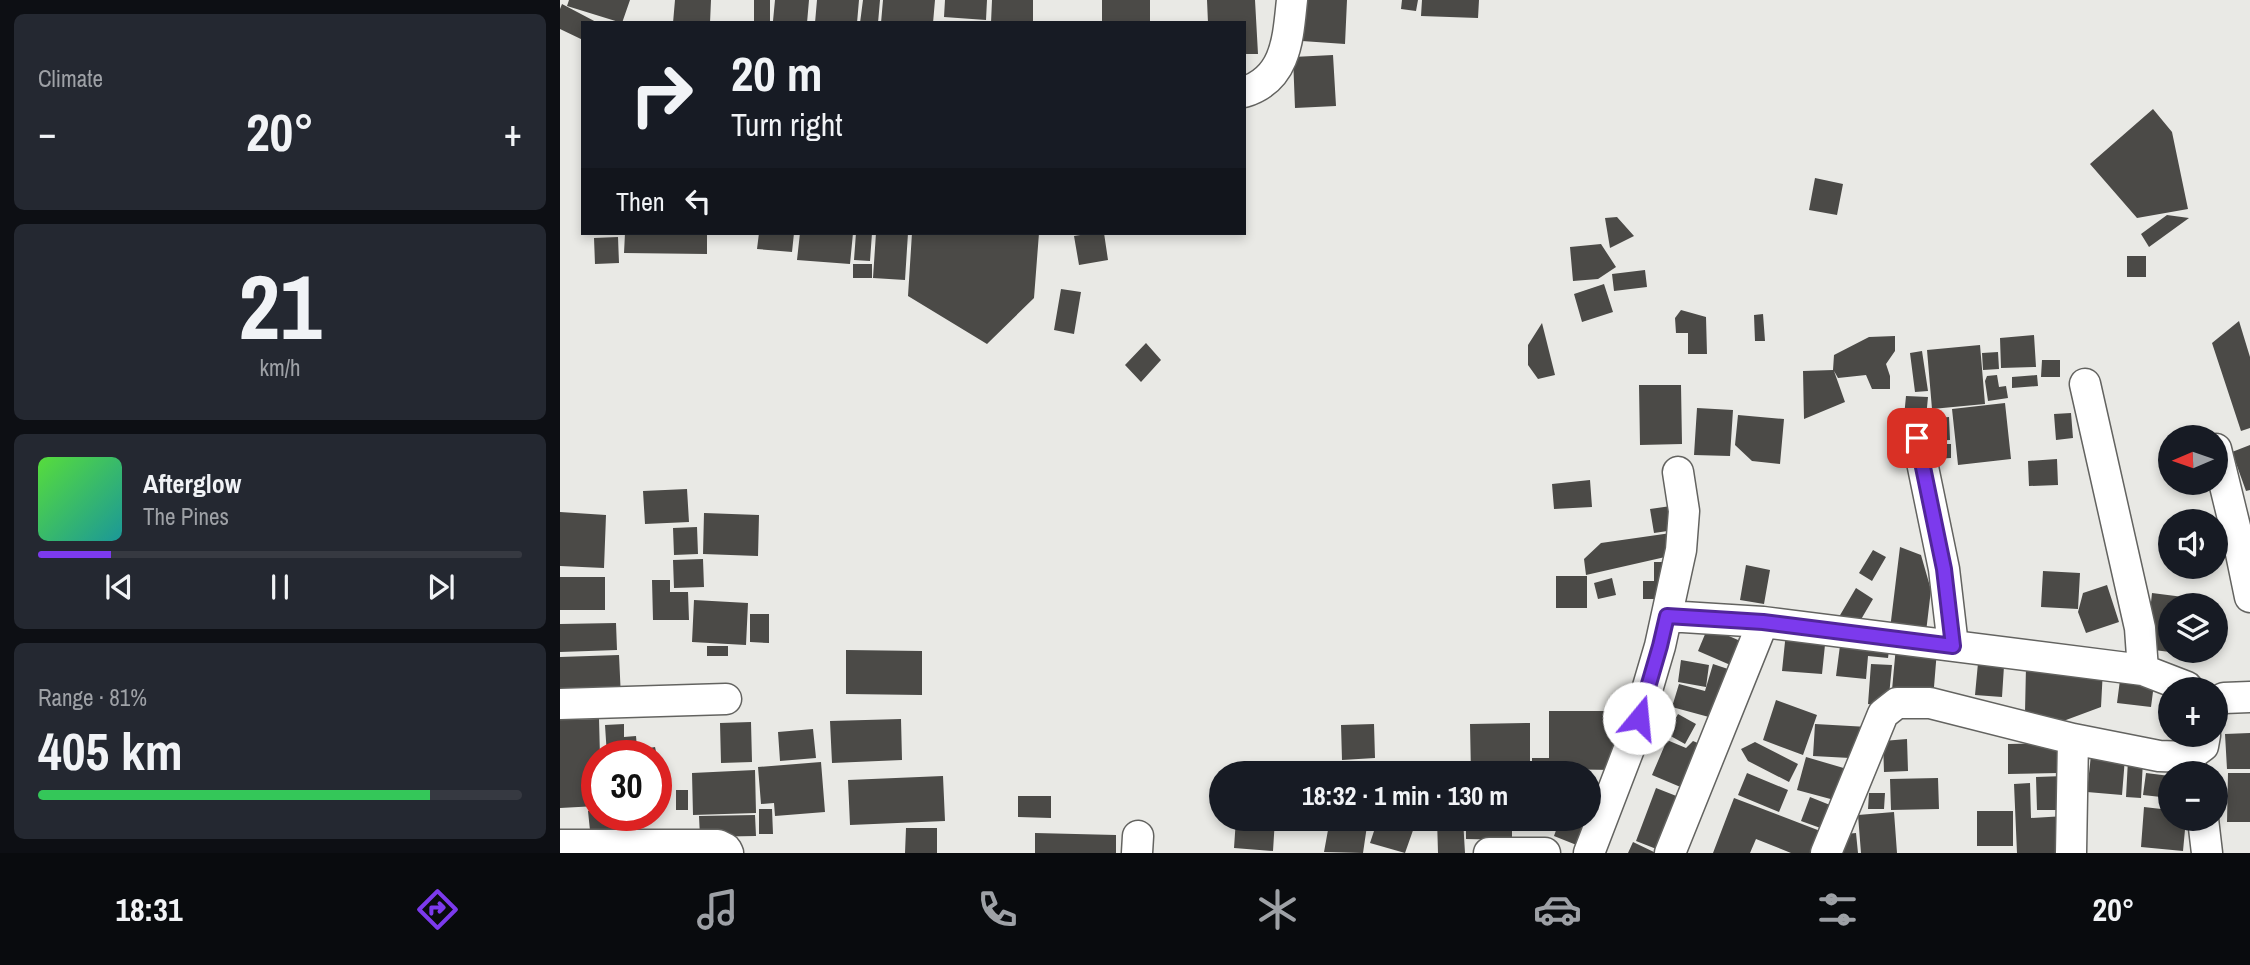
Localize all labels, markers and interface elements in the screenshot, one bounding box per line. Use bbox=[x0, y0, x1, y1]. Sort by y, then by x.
text: 20 m bbox=[731, 40, 823, 106]
icon: right bbox=[616, 49, 707, 140]
text: Climate bbox=[38, 63, 103, 94]
text: 20° bbox=[246, 97, 314, 167]
text: Turn right bbox=[731, 103, 843, 146]
text: − bbox=[38, 107, 56, 158]
text: + bbox=[504, 107, 522, 158]
icon: left bbox=[679, 182, 717, 220]
text: Then bbox=[616, 184, 665, 219]
text: 21 bbox=[239, 245, 322, 367]
text: km/h bbox=[260, 352, 300, 383]
pin bbox=[1887, 408, 1947, 468]
icon: arrive bbox=[1898, 419, 1936, 457]
north arrow bbox=[2158, 425, 2228, 495]
map controls bbox=[2158, 425, 2228, 831]
text: Afterglow bbox=[143, 466, 241, 501]
text: The Pines bbox=[143, 501, 229, 532]
button: sound bbox=[2158, 509, 2228, 579]
icon: previous bbox=[100, 568, 138, 606]
icon: pause bbox=[261, 568, 299, 606]
icon: next bbox=[422, 568, 460, 606]
button: layers bbox=[2158, 593, 2228, 663]
button: + bbox=[2158, 677, 2228, 747]
position arrow bbox=[1602, 681, 1676, 755]
text: Range · 81% bbox=[38, 682, 147, 713]
text: 405 km bbox=[38, 716, 183, 786]
speed limit sign: 30 bbox=[581, 740, 672, 831]
button: − bbox=[2158, 761, 2228, 831]
text: 18:32 · 1 min · 130 m bbox=[1302, 778, 1508, 813]
icon: directions bbox=[413, 885, 462, 934]
icon: music bbox=[693, 885, 742, 934]
icon: phone bbox=[973, 885, 1022, 934]
icon: climate bbox=[1253, 885, 1302, 934]
icon: car bbox=[1533, 885, 1582, 934]
icon: filters bbox=[1813, 885, 1862, 934]
text: 18:31 bbox=[115, 888, 183, 931]
text: 20° bbox=[2093, 888, 2135, 931]

